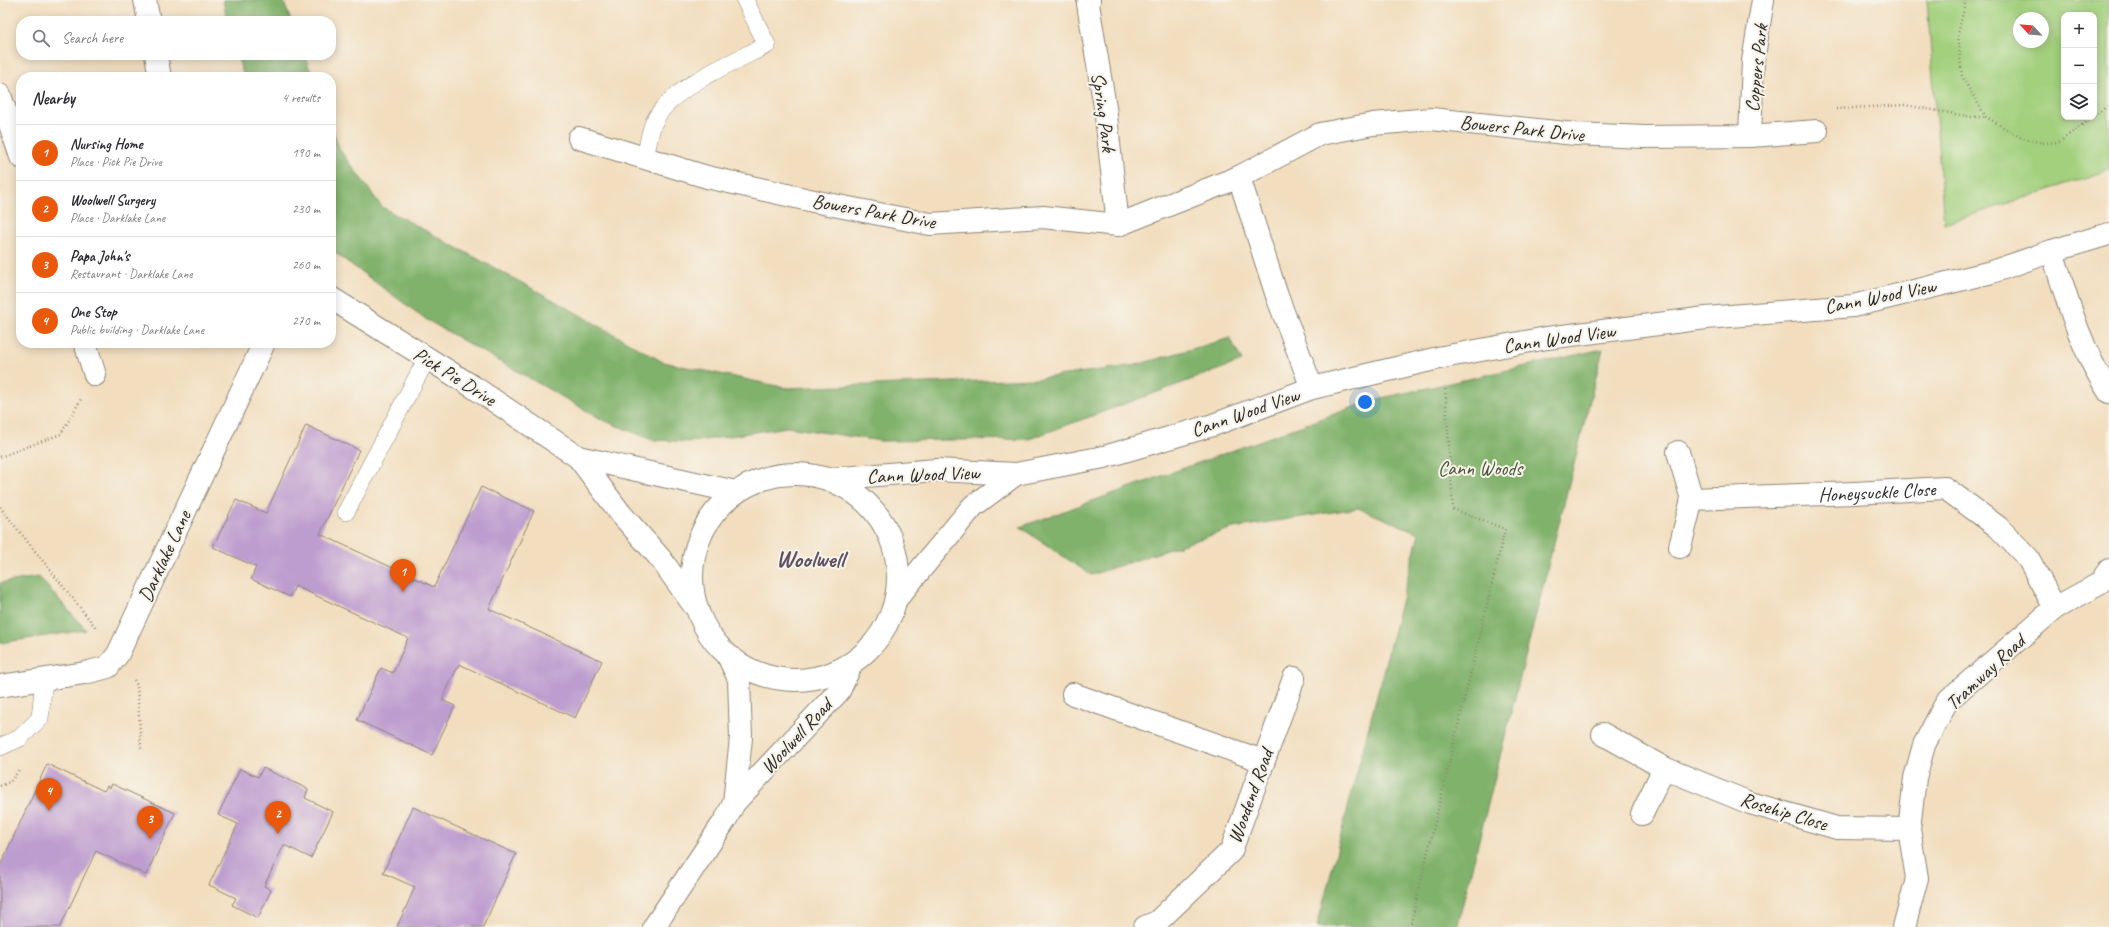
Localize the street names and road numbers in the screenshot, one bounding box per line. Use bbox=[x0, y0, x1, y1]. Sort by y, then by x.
street label: Coppers Park bbox=[1739, 21, 1774, 113]
street label: Spring Park bbox=[1086, 71, 1122, 155]
street label: Bowers Park Drive bbox=[1459, 110, 1587, 148]
street label: Bowers Park Drive bbox=[810, 188, 939, 235]
street label: Cann Wood View bbox=[1822, 273, 1939, 320]
street label: Cann Wood View bbox=[1502, 318, 1618, 359]
street label: Pick Pie Drive bbox=[409, 341, 502, 412]
street label: Cann Wood View bbox=[1188, 382, 1304, 443]
street label: Cann Wood View bbox=[866, 460, 981, 489]
street label: Honeysuckle Close bbox=[1818, 476, 1938, 507]
street label: Darklake Lane bbox=[132, 505, 197, 606]
street label: Tramway Road bbox=[1940, 627, 2033, 716]
street label: Woolwell Road bbox=[755, 691, 840, 779]
street label: Woodend Road bbox=[1222, 743, 1280, 847]
street label: Rosehip Close bbox=[1737, 786, 1832, 837]

